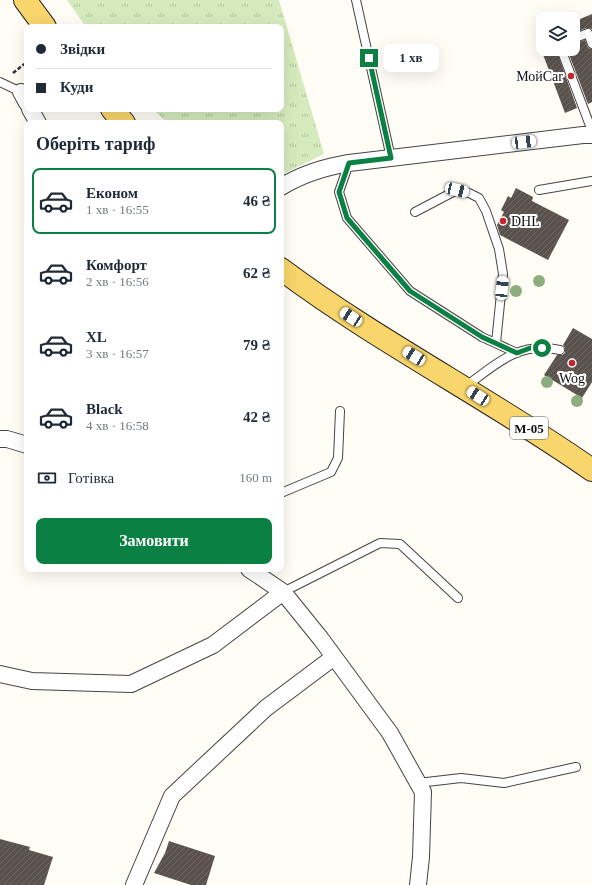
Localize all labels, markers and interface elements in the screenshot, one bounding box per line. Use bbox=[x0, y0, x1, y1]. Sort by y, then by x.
map controls bbox=[536, 12, 580, 56]
button: layers bbox=[536, 12, 580, 56]
text: Звідки bbox=[60, 41, 105, 57]
callout: 1 хв bbox=[383, 44, 439, 72]
route end bbox=[360, 49, 378, 67]
text: 1 хв bbox=[399, 50, 423, 65]
place label: МойCar bbox=[516, 69, 563, 84]
marker: МойCar bbox=[566, 71, 576, 81]
text: Куди bbox=[60, 79, 93, 95]
text: Оберіть тариф bbox=[36, 134, 156, 154]
car bbox=[511, 135, 537, 149]
car bbox=[444, 181, 470, 199]
icon: car bbox=[38, 183, 74, 219]
text: Економ bbox=[86, 185, 138, 201]
text: 46 ₴ bbox=[243, 193, 270, 209]
text: 1 хв · 16:55 bbox=[86, 202, 149, 217]
place label: DHL bbox=[511, 214, 540, 229]
marker: DHL bbox=[498, 216, 508, 226]
icon: car bbox=[38, 255, 74, 291]
text: Комфорт bbox=[86, 257, 147, 273]
text: 62 ₴ bbox=[243, 265, 270, 281]
text: 2 хв · 16:56 bbox=[86, 274, 149, 289]
car bbox=[495, 275, 509, 301]
car bbox=[338, 305, 364, 329]
icon: car bbox=[38, 327, 74, 363]
text: XL bbox=[86, 329, 107, 345]
text: 79 ₴ bbox=[243, 337, 270, 353]
route start bbox=[533, 339, 551, 357]
car bbox=[401, 345, 427, 367]
text: 3 хв · 16:57 bbox=[86, 346, 149, 361]
marker: Wog bbox=[567, 358, 577, 368]
place label: Wog bbox=[559, 371, 585, 386]
car bbox=[465, 384, 491, 408]
icon: car bbox=[38, 399, 74, 435]
text: Black bbox=[86, 401, 123, 417]
text: 42 ₴ bbox=[243, 409, 270, 425]
road number: М-05 bbox=[510, 417, 548, 439]
text: 4 хв · 16:58 bbox=[86, 418, 149, 433]
icon: cash bbox=[36, 467, 58, 489]
text: Готівка bbox=[68, 470, 114, 486]
text: 160 m bbox=[239, 470, 272, 485]
button: Замовити bbox=[36, 518, 272, 564]

